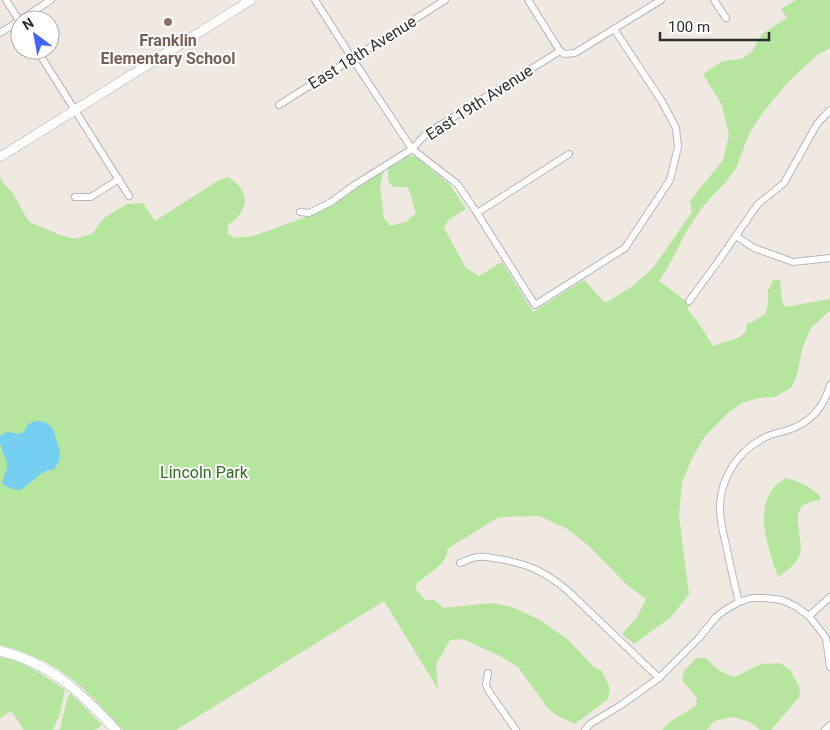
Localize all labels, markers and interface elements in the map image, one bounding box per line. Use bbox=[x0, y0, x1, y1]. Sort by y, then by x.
north arrow bbox=[10, 10, 60, 60]
scale bar bbox=[660, 10, 769, 42]
street label: East 18th Avenue bbox=[305, 12, 420, 93]
text: N bbox=[20, 15, 37, 33]
marker: Franklin Elementary School bbox=[162, 16, 174, 28]
text: 100 m bbox=[668, 18, 710, 36]
place label: Franklin Elementary School bbox=[101, 31, 235, 68]
street label: East 19th Avenue bbox=[422, 61, 536, 144]
park label: Lincoln Park bbox=[160, 463, 249, 482]

